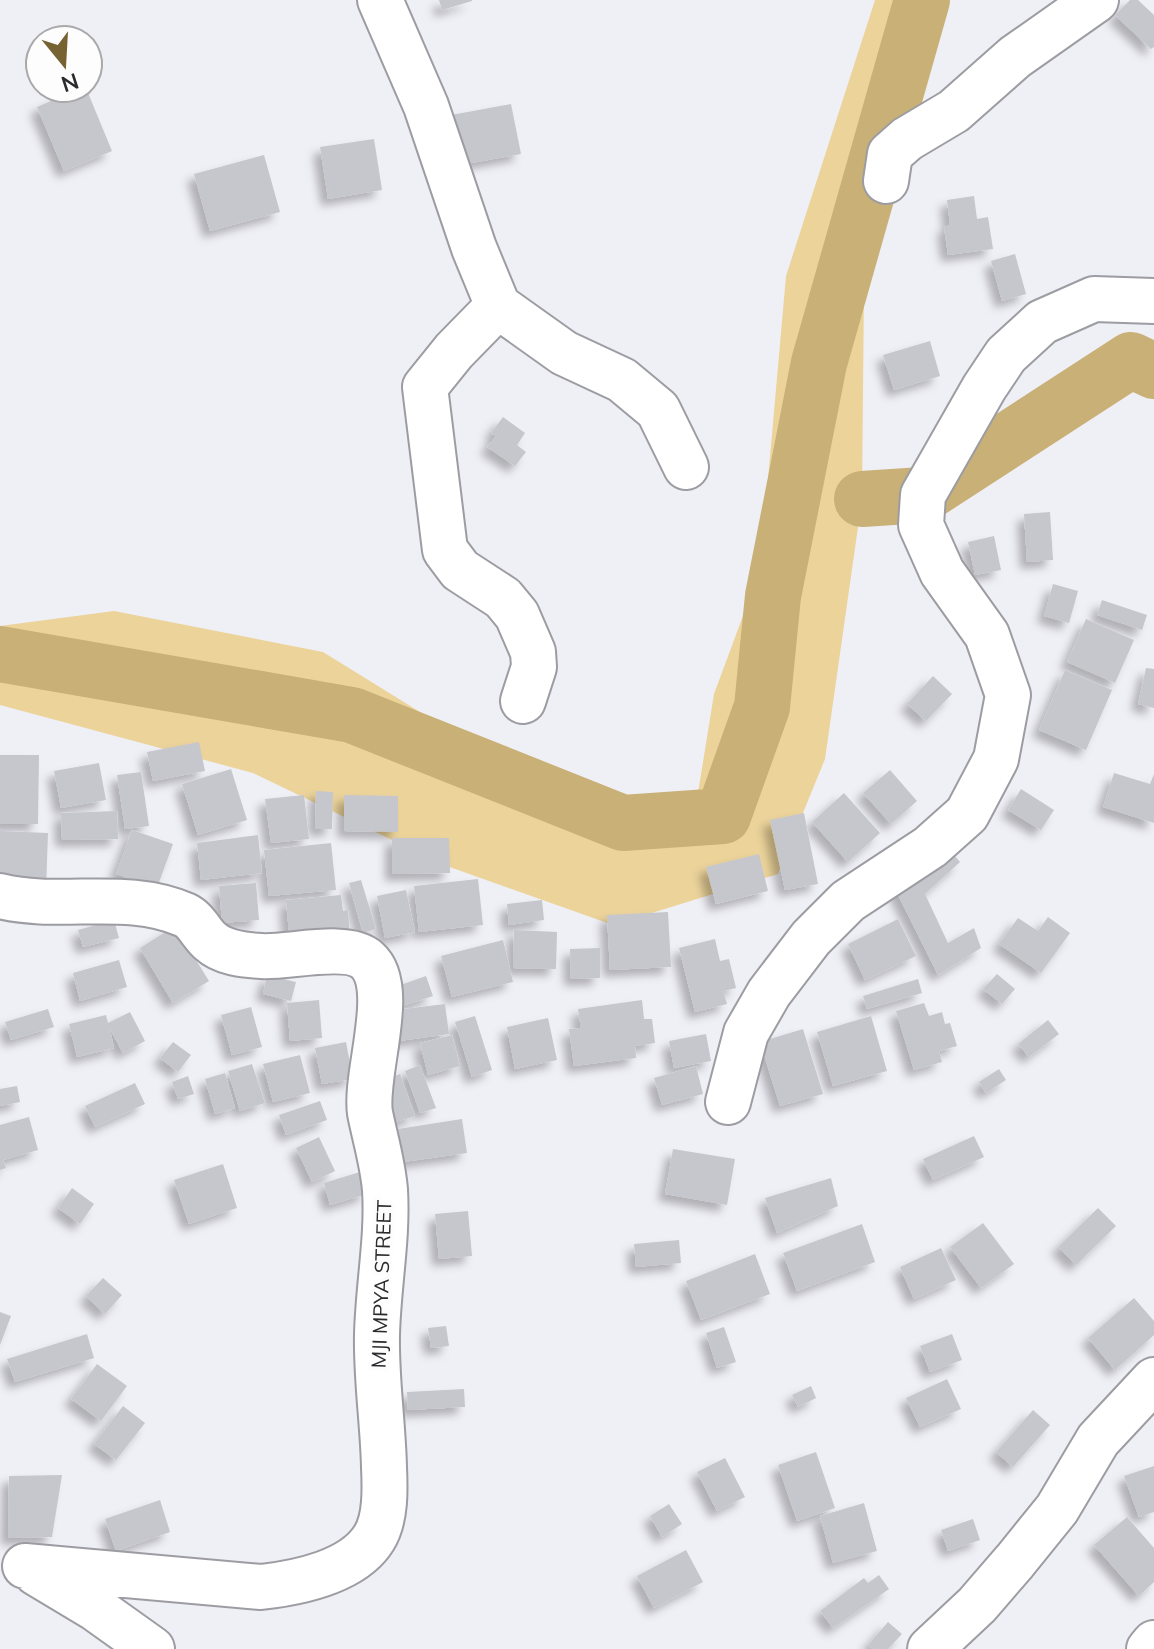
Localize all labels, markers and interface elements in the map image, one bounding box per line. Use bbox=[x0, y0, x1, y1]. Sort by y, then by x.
north arrow bbox=[24, 24, 104, 104]
text: N bbox=[58, 67, 82, 99]
street label: MJI MPYA STREET bbox=[366, 1199, 396, 1369]

